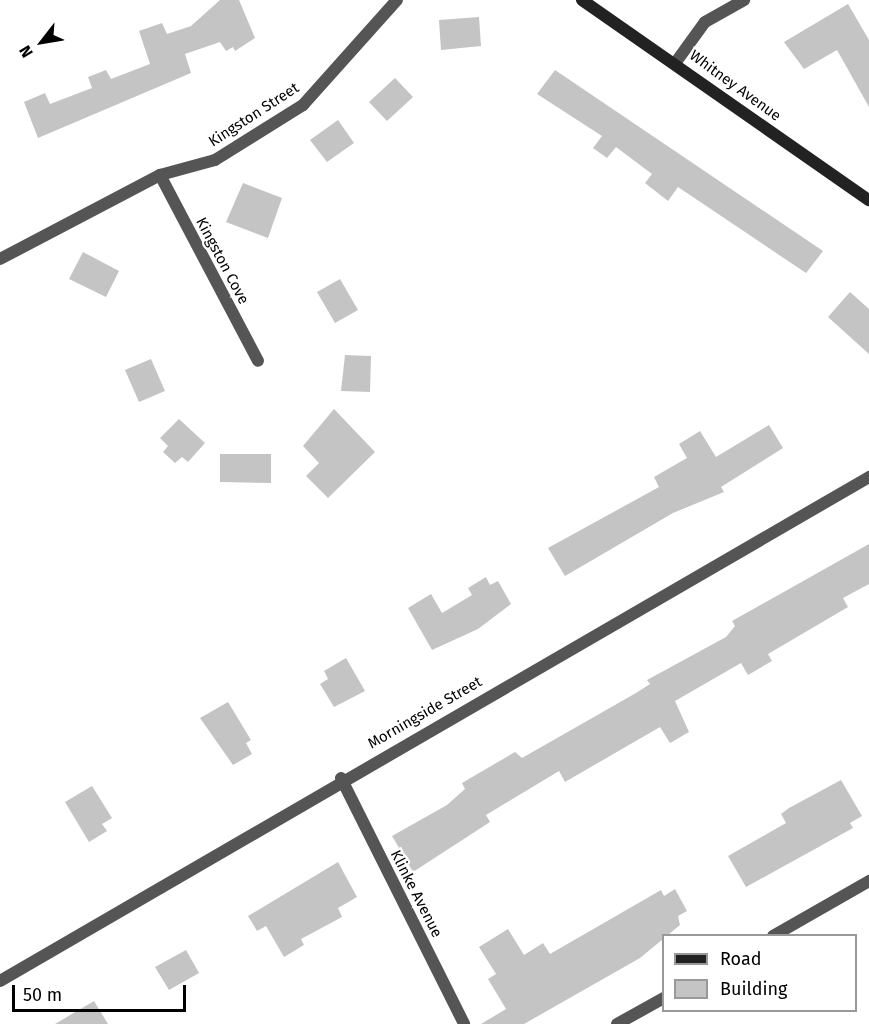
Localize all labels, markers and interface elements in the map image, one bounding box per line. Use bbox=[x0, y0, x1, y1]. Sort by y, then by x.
north arrow bbox=[12, 12, 72, 72]
text: N bbox=[15, 42, 37, 61]
street label: Whitney Avenue bbox=[686, 47, 784, 125]
street label: Kingston Street bbox=[206, 79, 302, 151]
street label: Kingston Cove bbox=[192, 215, 252, 307]
street label: Morningside Street bbox=[365, 673, 485, 753]
street label: Klinke Avenue bbox=[386, 847, 446, 941]
legend bbox=[662, 934, 857, 1012]
text: Road bbox=[720, 948, 762, 970]
scale bar bbox=[15, 973, 189, 1011]
text: Building bbox=[720, 978, 787, 1000]
text: 50 m bbox=[23, 984, 62, 1006]

